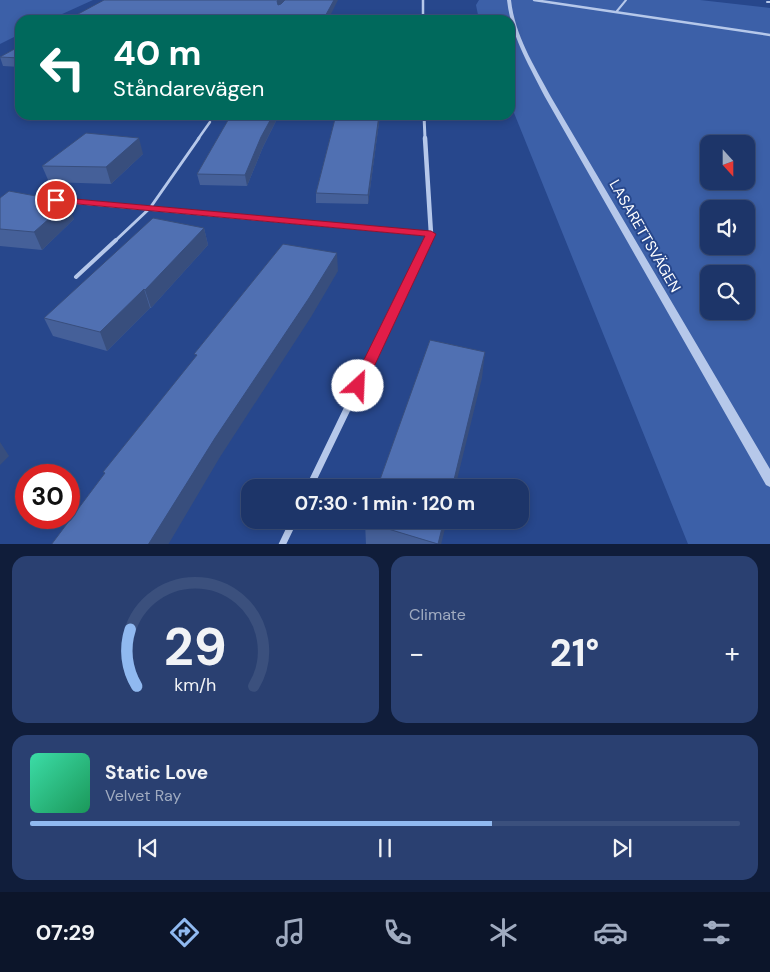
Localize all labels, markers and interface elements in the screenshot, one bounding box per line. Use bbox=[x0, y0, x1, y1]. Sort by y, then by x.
text: 40 m bbox=[113, 30, 202, 76]
icon: left bbox=[30, 35, 95, 100]
text: Ståndarevägen bbox=[113, 74, 265, 103]
north arrow bbox=[700, 135, 755, 190]
map controls bbox=[700, 135, 755, 320]
street label: LASARETTSVÄGEN bbox=[605, 176, 685, 296]
pin bbox=[35, 179, 77, 221]
icon: arrive bbox=[42, 186, 70, 214]
button: sound bbox=[700, 200, 755, 255]
button: search bbox=[700, 265, 755, 320]
position arrow bbox=[331, 359, 383, 411]
speed limit sign: 30 bbox=[15, 464, 80, 529]
text: 07:30 · 1 min · 120 m bbox=[295, 491, 475, 516]
text: Climate bbox=[409, 604, 466, 625]
text: 29 bbox=[164, 613, 227, 681]
text: 21° bbox=[550, 628, 599, 678]
text: − bbox=[409, 635, 424, 672]
text: + bbox=[725, 635, 740, 672]
text: km/h bbox=[174, 673, 217, 697]
text: Static Love bbox=[105, 760, 208, 785]
text: Velvet Ray bbox=[105, 785, 181, 806]
icon: previous bbox=[134, 834, 162, 862]
icon: pause bbox=[371, 834, 399, 862]
icon: next bbox=[608, 834, 636, 862]
icon: directions bbox=[167, 915, 202, 950]
icon: music bbox=[273, 915, 308, 950]
icon: phone bbox=[380, 915, 415, 950]
icon: climate bbox=[486, 915, 521, 950]
icon: car bbox=[593, 915, 628, 950]
icon: filters bbox=[699, 915, 734, 950]
text: 07:29 bbox=[36, 918, 95, 947]

